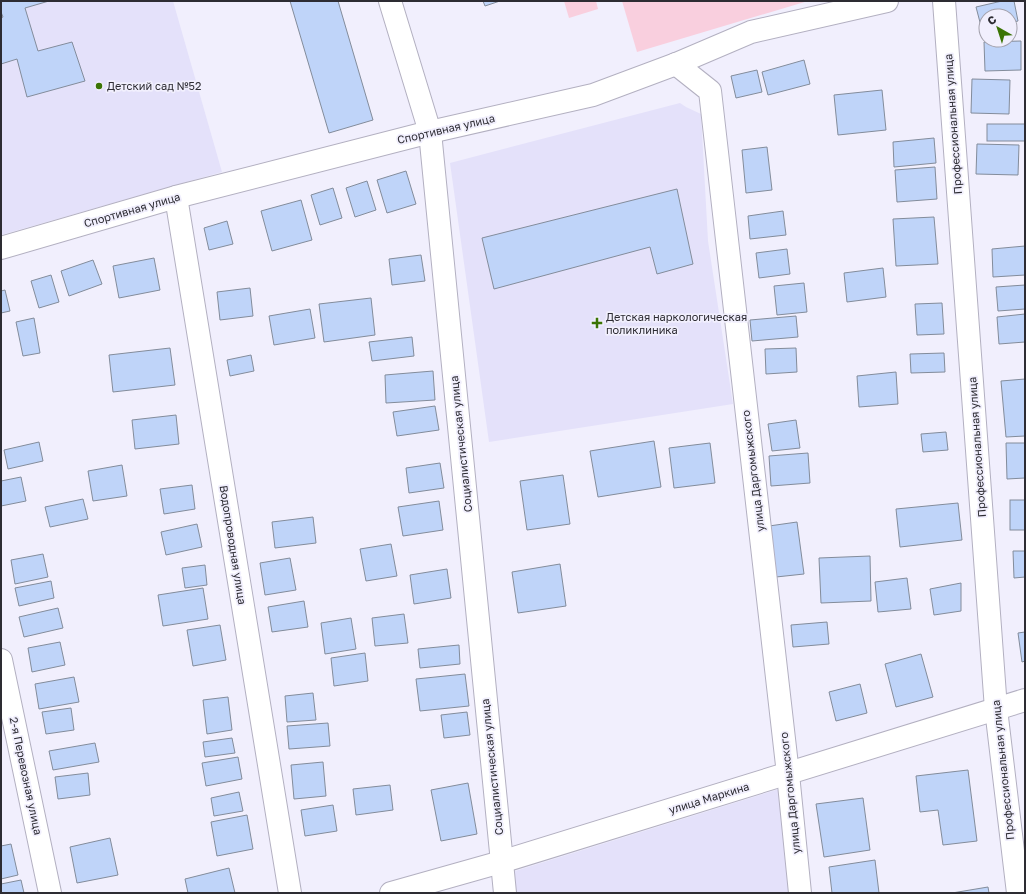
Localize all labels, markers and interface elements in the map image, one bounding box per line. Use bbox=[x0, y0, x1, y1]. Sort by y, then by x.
north arrow bbox=[978, 8, 1018, 48]
text: С bbox=[984, 12, 999, 27]
street label: Профессиональная улица bbox=[941, 53, 964, 195]
place label: Детский сад №52 bbox=[107, 79, 201, 92]
marker: Детский сад №52 bbox=[94, 81, 104, 91]
street label: Спортивная улица bbox=[396, 111, 496, 146]
street label: Спортивная улица bbox=[82, 190, 182, 230]
place label: Детская наркологическая поликлиника bbox=[606, 310, 747, 336]
marker: Детская наркологическая поликлиника bbox=[591, 317, 603, 329]
street label: Социалистическая улица bbox=[447, 375, 474, 513]
street label: Профессиональная улица bbox=[965, 376, 988, 518]
street label: улица Даргомыжского bbox=[739, 409, 766, 533]
street label: Водопроводная улица bbox=[218, 484, 249, 606]
street label: Социалистическая улица bbox=[478, 698, 505, 836]
street label: Профессиональная улица bbox=[989, 699, 1016, 841]
street label: 2-я Перевозная улица bbox=[8, 716, 45, 836]
street label: улица Даргомыжского bbox=[777, 731, 802, 855]
street label: улица Маркина bbox=[667, 779, 751, 816]

